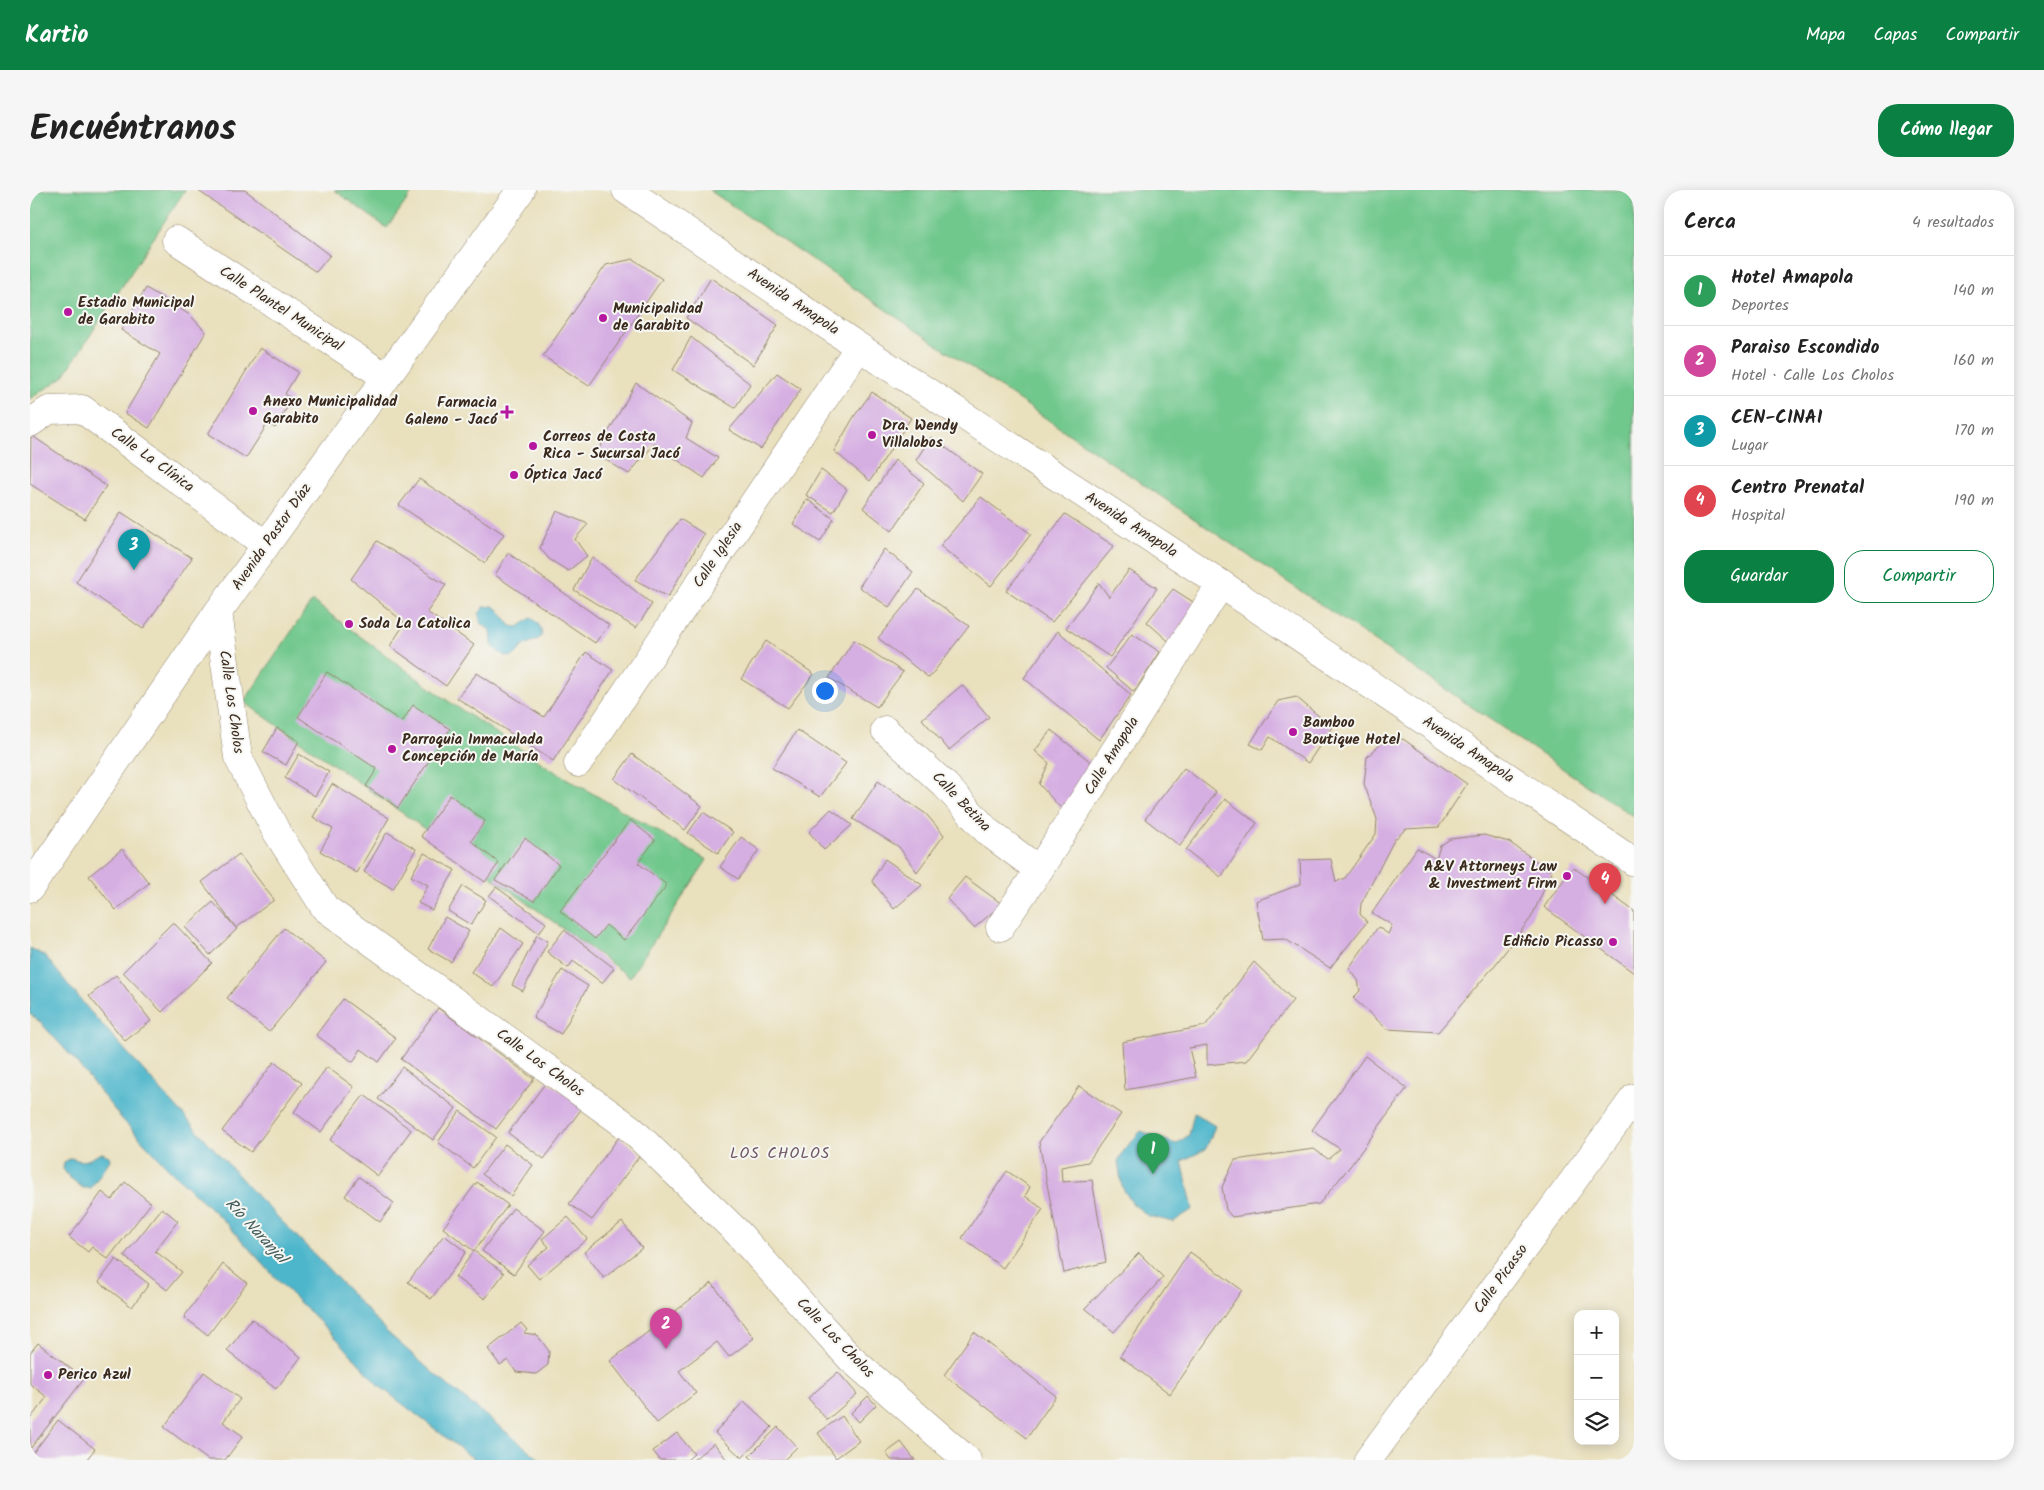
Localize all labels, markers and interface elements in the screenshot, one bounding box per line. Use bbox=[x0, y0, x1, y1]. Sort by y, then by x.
text: Kartio bbox=[25, 16, 88, 55]
text: Mapa bbox=[1806, 21, 1846, 50]
text: Capas bbox=[1874, 21, 1918, 50]
text: Compartir bbox=[1946, 21, 2019, 50]
text: Encuéntranos bbox=[30, 102, 236, 158]
button: Cómo llegar bbox=[1878, 104, 2014, 157]
text: Cerca bbox=[1684, 206, 1736, 239]
text: 4 resultados bbox=[1912, 210, 1994, 235]
street label: Calle Plantel Municipal bbox=[214, 260, 348, 358]
street label: Avenida Amapola bbox=[742, 262, 844, 342]
text: Hotel Amapola bbox=[1731, 263, 1853, 293]
text: 1 bbox=[1698, 278, 1702, 303]
text: 140 m bbox=[1953, 278, 1994, 303]
place label: Estadio Municipal de Garabito bbox=[78, 291, 194, 332]
text: Deportes bbox=[1731, 293, 1789, 318]
place label: Municipalidad de Garabito bbox=[613, 297, 703, 338]
marker: Estadio Municipal de Garabito bbox=[62, 306, 74, 318]
marker: Municipalidad de Garabito bbox=[597, 312, 609, 324]
text: Paraiso Escondido bbox=[1731, 333, 1879, 363]
text: 2 bbox=[1695, 348, 1705, 373]
text: 160 m bbox=[1953, 348, 1994, 373]
text: Hotel · Calle Los Cholos bbox=[1731, 363, 1894, 388]
place label: Anexo Municipalidad Garabito bbox=[263, 390, 398, 431]
place label: Farmacia Galeno - Jacó bbox=[405, 391, 498, 432]
text: CEN-CINAI bbox=[1731, 403, 1823, 433]
marker: Anexo Municipalidad Garabito bbox=[247, 405, 259, 417]
marker: Farmacia Galeno - Jacó bbox=[501, 406, 513, 418]
place label: Dra. Wendy Villalobos bbox=[882, 414, 958, 455]
text: 3 bbox=[1696, 418, 1704, 443]
text: 170 m bbox=[1954, 418, 1994, 443]
street label: Calle La Clínica bbox=[105, 421, 199, 499]
place label: Correos de Costa Rica - Sucursal Jacó bbox=[543, 425, 681, 466]
marker: Dra. Wendy Villalobos bbox=[866, 429, 878, 441]
text: Lugar bbox=[1731, 433, 1768, 458]
marker: Correos de Costa Rica - Sucursal Jacó bbox=[527, 440, 539, 452]
place label: Óptica Jacó bbox=[524, 463, 603, 487]
marker: Óptica Jacó bbox=[508, 469, 520, 481]
text: Centro Prenatal bbox=[1731, 473, 1864, 503]
street label: Avenida Pastor Díaz bbox=[226, 478, 318, 596]
street label: Avenida Amapola bbox=[1080, 486, 1182, 564]
text: 4 bbox=[1696, 488, 1704, 513]
text: 190 m bbox=[1954, 488, 1994, 513]
text: Hospital bbox=[1731, 503, 1785, 528]
street label: Calle Iglesia bbox=[687, 517, 749, 593]
pin: 3 bbox=[118, 529, 150, 570]
button: Guardar bbox=[1684, 550, 1834, 603]
button: Compartir bbox=[1844, 550, 1994, 603]
place label: Soda La Catolica bbox=[359, 612, 471, 636]
marker: Soda La Catolica bbox=[343, 618, 355, 630]
street label: Calle Los Cholos bbox=[212, 649, 250, 756]
your location bbox=[812, 678, 838, 704]
street label: Avenida Amapola bbox=[1417, 710, 1519, 790]
place label: Bamboo Boutique Hotel bbox=[1303, 711, 1400, 752]
street label: Calle Amapola bbox=[1078, 712, 1146, 800]
marker: Bamboo Boutique Hotel bbox=[1287, 726, 1299, 738]
place label: Parroquia Inmaculada Concepción de María bbox=[402, 728, 543, 769]
marker: Parroquia Inmaculada Concepción de María bbox=[386, 743, 398, 755]
street label: Calle Betina bbox=[926, 766, 996, 838]
place label: A&V Attorneys Law & Investment Firm bbox=[1424, 855, 1557, 896]
pin: 4 bbox=[1589, 863, 1621, 904]
marker: A&V Attorneys Law & Investment Firm bbox=[1561, 870, 1573, 882]
place label: Edificio Picasso bbox=[1503, 930, 1603, 954]
marker: Edificio Picasso bbox=[1607, 936, 1619, 948]
street label: Calle Los Cholos bbox=[491, 1023, 590, 1104]
pin: 1 bbox=[1137, 1133, 1169, 1174]
district label: LOS CHOLOS bbox=[730, 1141, 830, 1166]
water label: Río Naranjal bbox=[219, 1193, 295, 1272]
street label: Calle Picasso bbox=[1467, 1239, 1535, 1319]
street label: Calle Los Cholos bbox=[790, 1292, 880, 1384]
pin: 2 bbox=[650, 1308, 682, 1349]
map controls bbox=[1574, 1310, 1619, 1445]
button: + bbox=[1574, 1310, 1619, 1355]
button: − bbox=[1574, 1355, 1619, 1400]
place label: Perico Azul bbox=[58, 1363, 131, 1387]
marker: Perico Azul bbox=[42, 1369, 54, 1381]
button: layers bbox=[1574, 1400, 1619, 1445]

